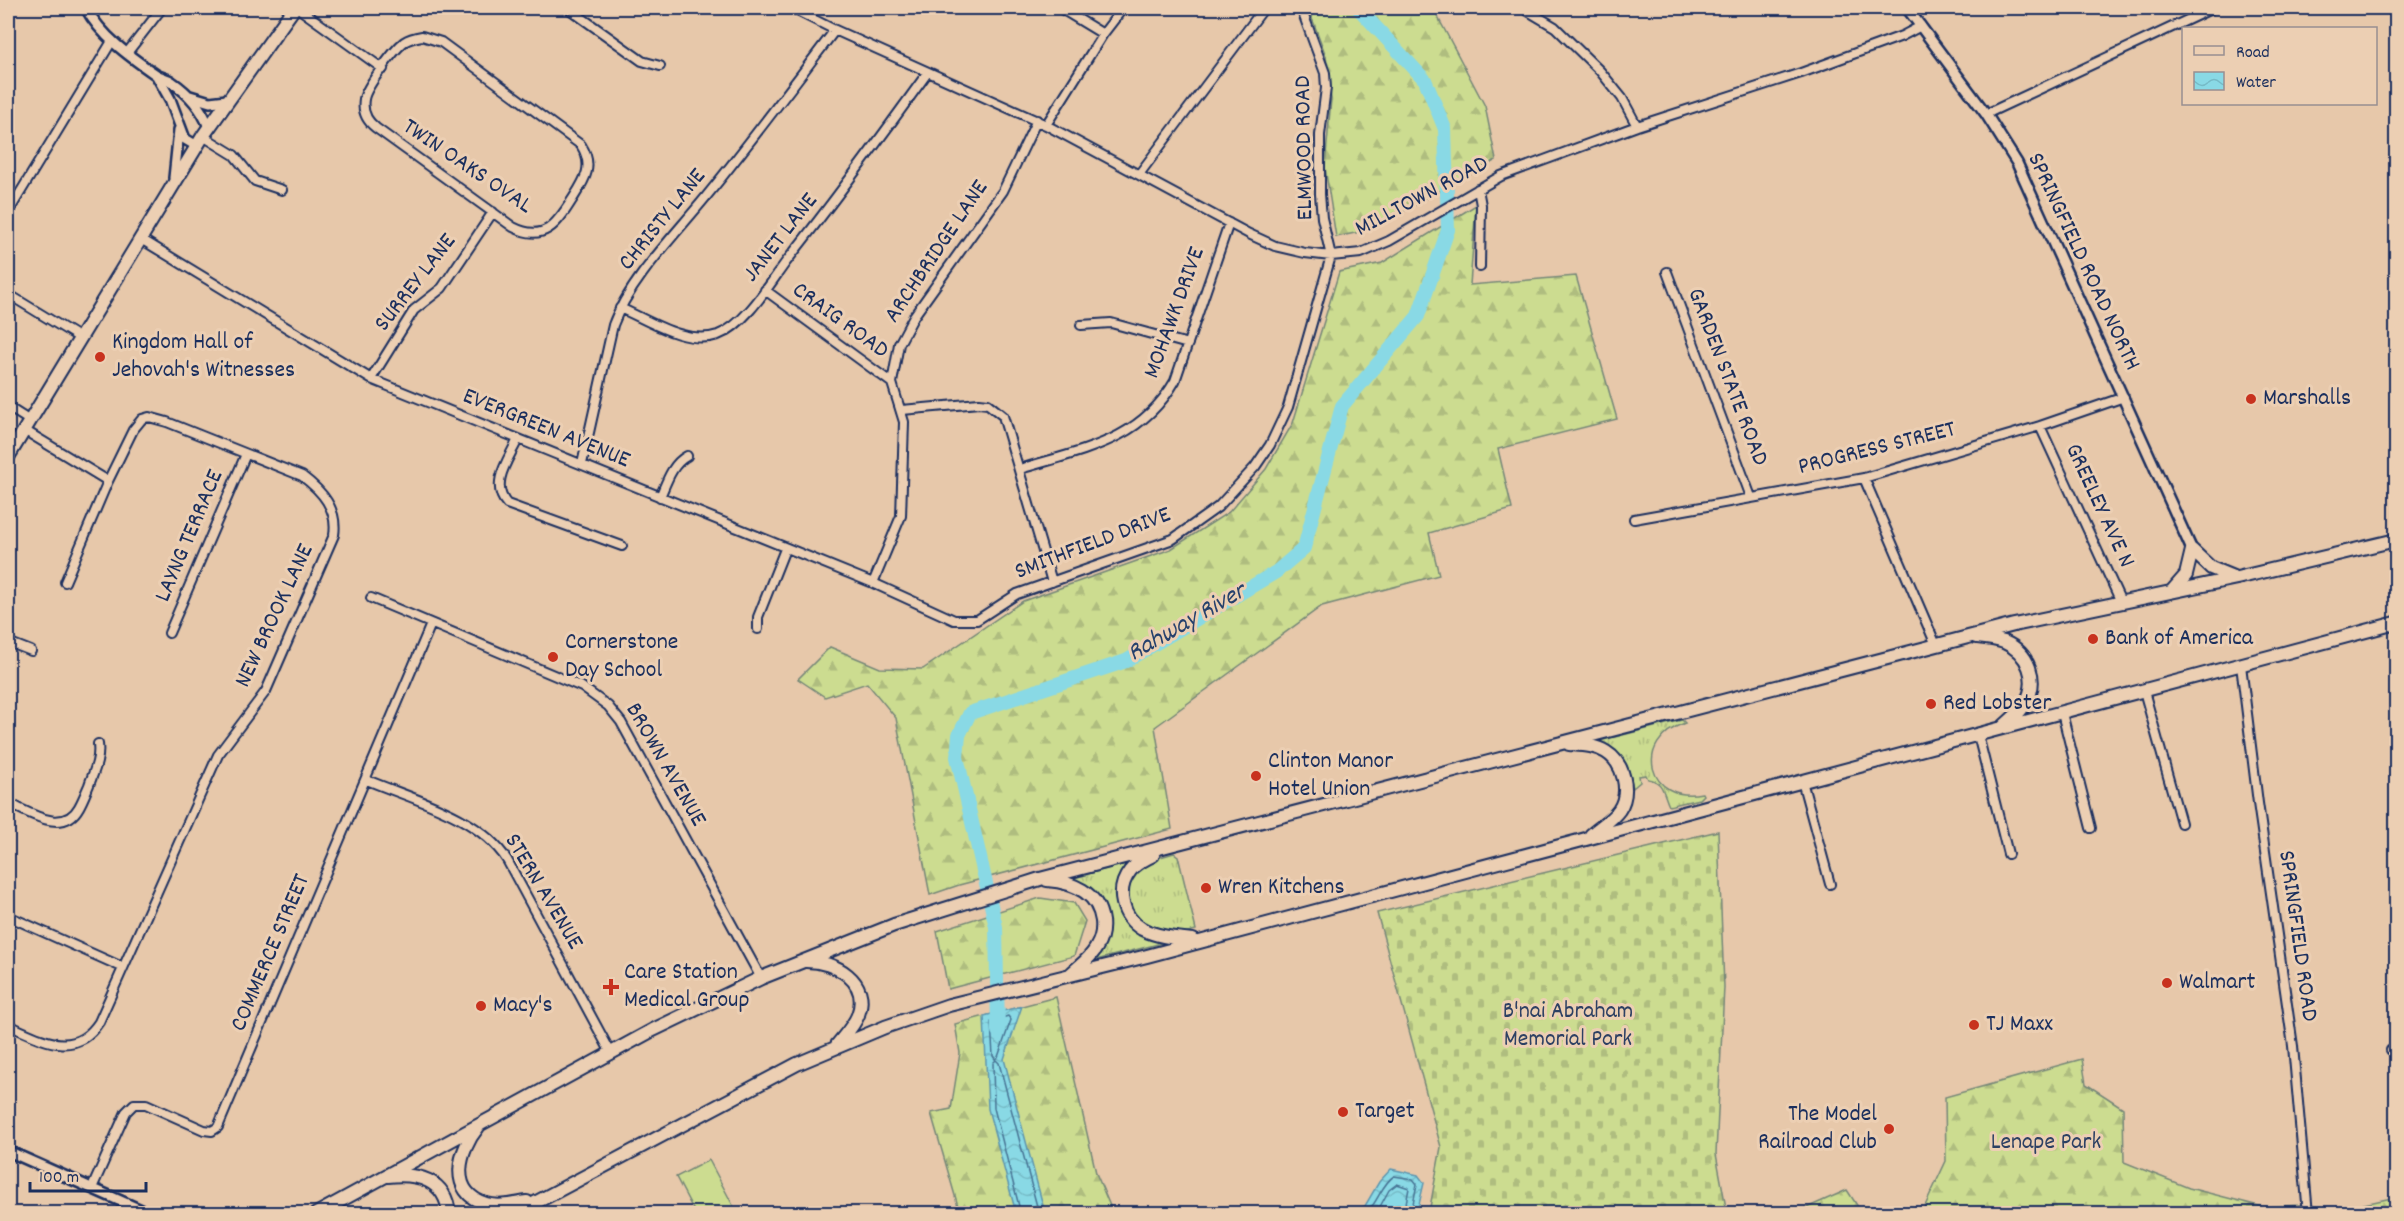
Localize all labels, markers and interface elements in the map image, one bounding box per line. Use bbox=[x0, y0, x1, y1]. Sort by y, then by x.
legend bbox=[2182, 27, 2377, 105]
text: Road bbox=[2236, 41, 2270, 66]
text: Water bbox=[2236, 71, 2276, 96]
street label: ELMWOOD ROAD bbox=[1287, 75, 1323, 221]
street label: TWIN OAKS OVAL bbox=[395, 111, 539, 223]
street label: SPRINGFIELD ROAD NORTH bbox=[2018, 147, 2148, 377]
street label: MILLTOWN ROAD bbox=[1349, 148, 1495, 246]
street label: CHRISTY LANE bbox=[611, 161, 715, 279]
street label: ARCHBRIDGE LANE bbox=[876, 174, 998, 330]
street label: JANET LANE bbox=[735, 186, 827, 290]
street label: SURREY LANE bbox=[367, 227, 465, 339]
street label: MOHAWK DRIVE bbox=[1136, 242, 1215, 383]
street label: CRAIG ROAD bbox=[784, 274, 896, 368]
street label: GARDEN STATE ROAD bbox=[1677, 283, 1777, 471]
place label: Kingdom Hall of Jehovah's Witnesses bbox=[112, 326, 295, 388]
marker: Kingdom Hall of Jehovah's Witnesses bbox=[93, 350, 107, 364]
street label: EVERGREEN AVENUE bbox=[457, 380, 635, 478]
place label: Marshalls bbox=[2263, 382, 2351, 416]
marker: Marshalls bbox=[2244, 392, 2258, 406]
street label: PROGRESS STREET bbox=[1795, 413, 1960, 485]
street label: GREELEY AVE N bbox=[2055, 438, 2143, 574]
street label: LAYNG TERRACE bbox=[147, 464, 233, 607]
street label: SMITHFIELD DRIVE bbox=[1010, 499, 1176, 589]
street label: NEW BROOK LANE bbox=[227, 539, 323, 693]
water label: Rahway River bbox=[1121, 572, 1256, 672]
place label: Bank of America bbox=[2105, 622, 2254, 656]
place label: Cornerstone Day School bbox=[565, 626, 678, 688]
marker: Bank of America bbox=[2086, 632, 2100, 646]
marker: Cornerstone Day School bbox=[546, 650, 560, 664]
place label: Red Lobster bbox=[1943, 687, 2051, 721]
street label: BROWN AVENUE bbox=[616, 697, 714, 833]
marker: Red Lobster bbox=[1924, 697, 1938, 711]
place label: Clinton Manor Hotel Union bbox=[1268, 745, 1393, 807]
marker: Clinton Manor Hotel Union bbox=[1249, 769, 1263, 783]
street label: STERN AVENUE bbox=[495, 828, 591, 957]
street label: SPRINGFIELD ROAD bbox=[2268, 848, 2326, 1024]
street label: COMMERCE STREET bbox=[223, 869, 320, 1037]
place label: Wren Kitchens bbox=[1218, 871, 1345, 905]
marker: Wren Kitchens bbox=[1199, 881, 1213, 895]
place label: Care Station Medical Group bbox=[624, 956, 750, 1018]
place label: Walmart bbox=[2179, 966, 2255, 1000]
marker: Walmart bbox=[2160, 976, 2174, 990]
marker: Care Station Medical Group bbox=[602, 978, 620, 996]
place label: Macy's bbox=[493, 989, 553, 1023]
park label: B'nai Abraham Memorial Park bbox=[1503, 995, 1633, 1057]
marker: Macy's bbox=[474, 999, 488, 1013]
place label: TJ Maxx bbox=[1986, 1008, 2053, 1042]
marker: TJ Maxx bbox=[1967, 1018, 1981, 1032]
place label: Target bbox=[1355, 1095, 1415, 1129]
place label: The Model Railroad Club bbox=[1758, 1098, 1877, 1160]
marker: Target bbox=[1336, 1105, 1350, 1119]
marker: The Model Railroad Club bbox=[1882, 1122, 1896, 1136]
park label: Lenape Park bbox=[1991, 1126, 2101, 1160]
scale bar bbox=[30, 1155, 146, 1193]
text: 100 m bbox=[39, 1166, 79, 1191]

